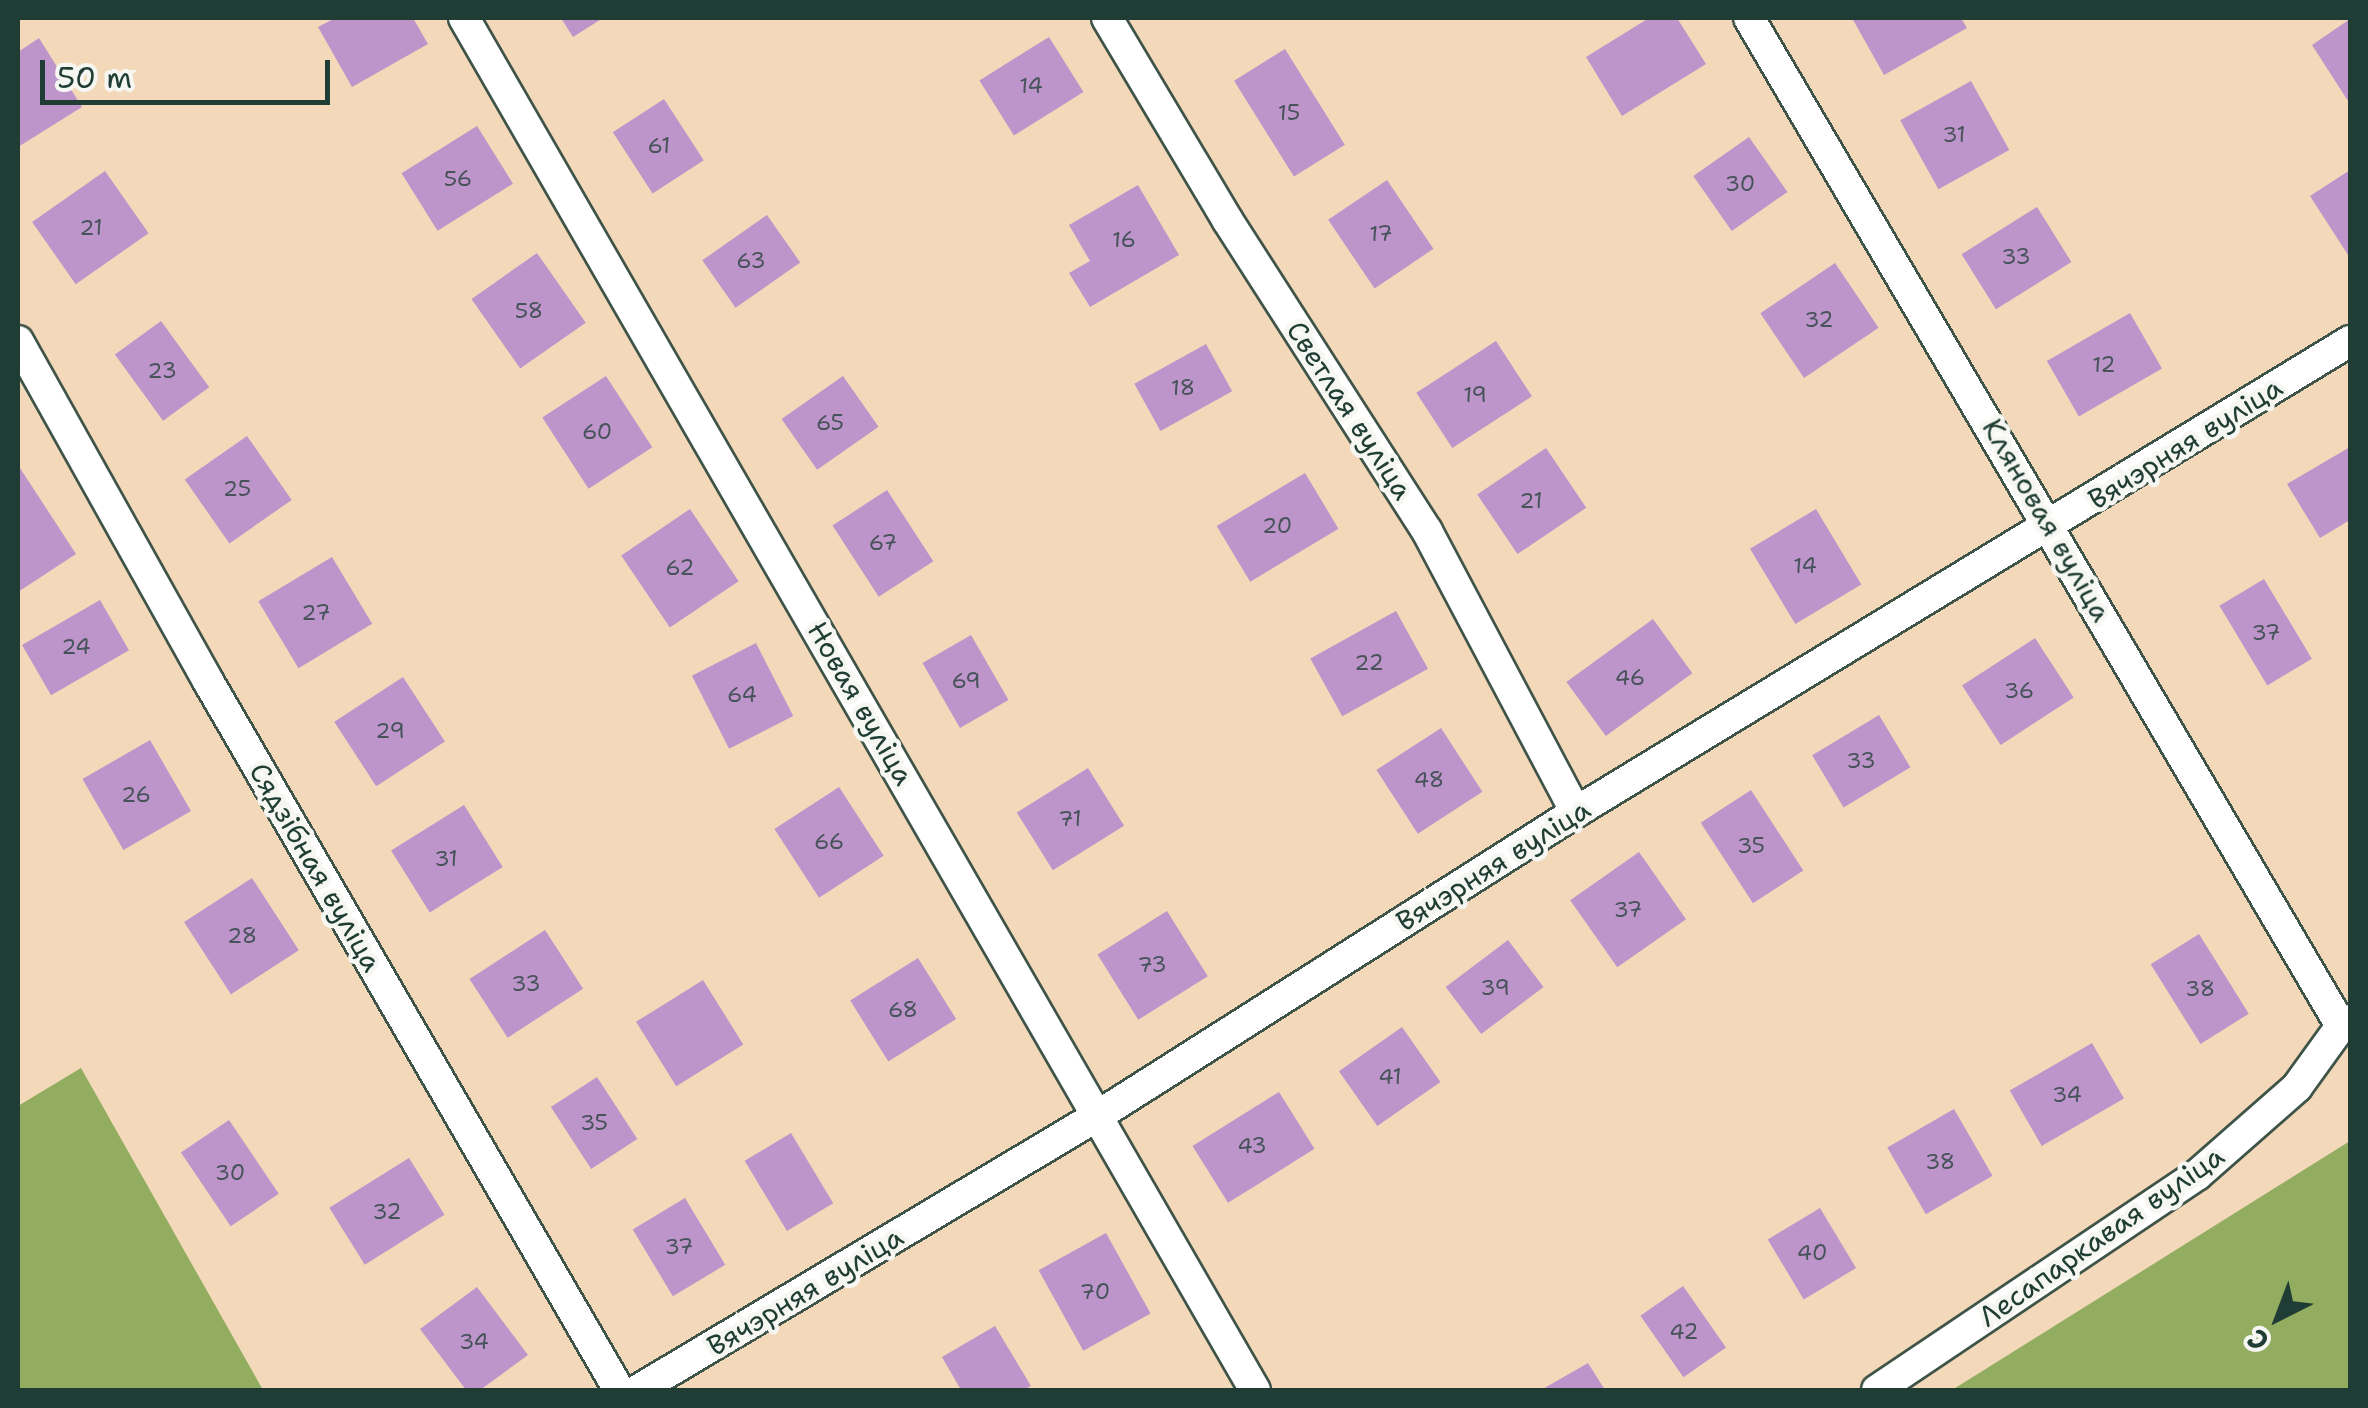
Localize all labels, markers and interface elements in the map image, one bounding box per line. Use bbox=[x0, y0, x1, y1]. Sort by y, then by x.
scale bar bbox=[45, 40, 335, 102]
text: 50 m bbox=[57, 57, 132, 98]
house number: 14 bbox=[1019, 73, 1043, 99]
house number: 15 bbox=[1278, 100, 1300, 126]
house number: 31 bbox=[1942, 122, 1966, 148]
house number: 61 bbox=[648, 133, 670, 159]
house number: 56 bbox=[444, 166, 472, 192]
house number: 30 bbox=[1725, 171, 1755, 197]
house number: 21 bbox=[79, 215, 103, 241]
house number: 17 bbox=[1369, 221, 1393, 247]
house number: 16 bbox=[1112, 227, 1136, 253]
house number: 33 bbox=[2001, 244, 2031, 270]
house number: 63 bbox=[736, 248, 766, 274]
house number: 58 bbox=[515, 298, 543, 324]
house number: 32 bbox=[1804, 307, 1834, 333]
street label: Светлая вуліца bbox=[1280, 314, 1420, 506]
house number: 12 bbox=[2092, 352, 2116, 378]
house number: 23 bbox=[147, 358, 177, 384]
street label: Вячэрняя вуліца bbox=[2082, 370, 2288, 516]
house number: 18 bbox=[1171, 375, 1195, 401]
house number: 19 bbox=[1463, 382, 1487, 408]
house number: 65 bbox=[816, 410, 844, 436]
street label: Кляновая вуліца bbox=[1975, 413, 2119, 627]
house number: 60 bbox=[582, 419, 612, 445]
house number: 25 bbox=[223, 476, 251, 502]
house number: 21 bbox=[1519, 488, 1543, 514]
house number: 20 bbox=[1262, 513, 1292, 539]
house number: 67 bbox=[869, 530, 897, 556]
house number: 14 bbox=[1793, 553, 1817, 579]
house number: 62 bbox=[665, 555, 695, 581]
house number: 27 bbox=[301, 600, 331, 626]
street label: Новая вуліца bbox=[801, 615, 921, 791]
house number: 37 bbox=[2252, 620, 2280, 646]
house number: 24 bbox=[61, 634, 91, 660]
house number: 22 bbox=[1354, 650, 1384, 676]
house number: 46 bbox=[1615, 665, 1645, 691]
house number: 69 bbox=[951, 668, 981, 694]
house number: 36 bbox=[2004, 678, 2034, 704]
house number: 64 bbox=[727, 682, 757, 708]
house number: 29 bbox=[375, 718, 405, 744]
house number: 33 bbox=[1846, 748, 1876, 774]
street label: Сядзібная вуліца bbox=[243, 757, 389, 977]
house number: 48 bbox=[1414, 767, 1444, 793]
house number: 26 bbox=[121, 782, 151, 808]
street label: Вячэрняя вуліца bbox=[1390, 792, 1596, 938]
house number: 71 bbox=[1058, 806, 1082, 832]
house number: 66 bbox=[814, 829, 844, 855]
house number: 35 bbox=[1737, 833, 1765, 859]
house number: 31 bbox=[434, 846, 458, 872]
house number: 37 bbox=[1614, 897, 1642, 923]
house number: 28 bbox=[227, 923, 257, 949]
house number: 73 bbox=[1137, 952, 1167, 978]
house number: 33 bbox=[511, 971, 541, 997]
house number: 39 bbox=[1480, 975, 1510, 1001]
house number: 38 bbox=[2185, 976, 2215, 1002]
house number: 68 bbox=[888, 997, 918, 1023]
house number: 41 bbox=[1378, 1064, 1402, 1090]
house number: 34 bbox=[2052, 1082, 2082, 1108]
house number: 35 bbox=[580, 1110, 608, 1136]
house number: 43 bbox=[1237, 1133, 1267, 1159]
street label: Лесапаркавая вуліца bbox=[1972, 1139, 2230, 1333]
house number: 38 bbox=[1925, 1149, 1955, 1175]
house number: 30 bbox=[215, 1160, 245, 1186]
house number: 32 bbox=[372, 1199, 402, 1225]
street label: Вячэрняя вуліца bbox=[701, 1219, 909, 1363]
house number: 37 bbox=[665, 1234, 693, 1260]
house number: 40 bbox=[1797, 1240, 1827, 1266]
north arrow bbox=[2228, 1268, 2328, 1368]
house number: 70 bbox=[1080, 1279, 1110, 1305]
house number: 42 bbox=[1669, 1319, 1699, 1345]
text: С bbox=[2239, 1320, 2277, 1360]
house number: 34 bbox=[459, 1329, 489, 1355]

